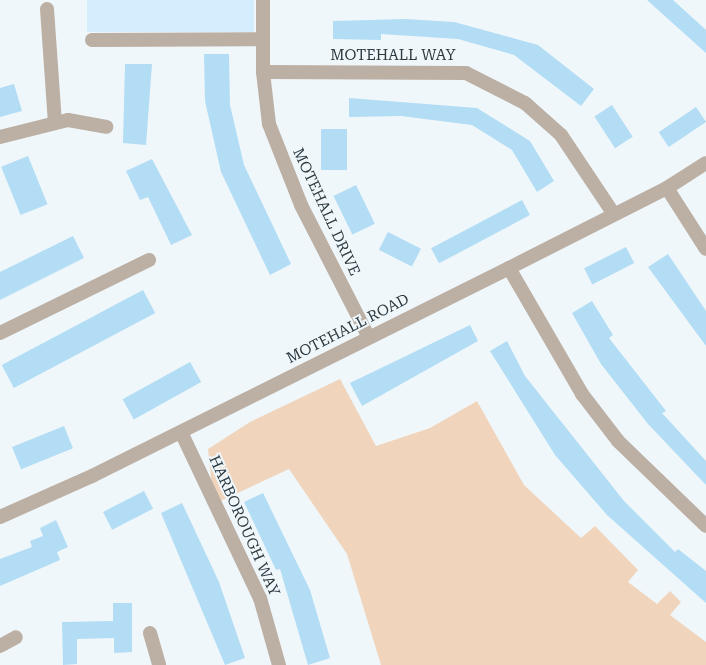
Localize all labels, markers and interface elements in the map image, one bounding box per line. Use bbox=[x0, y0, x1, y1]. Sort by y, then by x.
street label: MOTEHALL WAY bbox=[330, 47, 456, 65]
street label: MOTEHALL DRIVE bbox=[289, 145, 363, 279]
street label: MOTEHALL ROAD bbox=[284, 290, 412, 368]
street label: HARBOROUGH WAY bbox=[205, 453, 283, 599]

